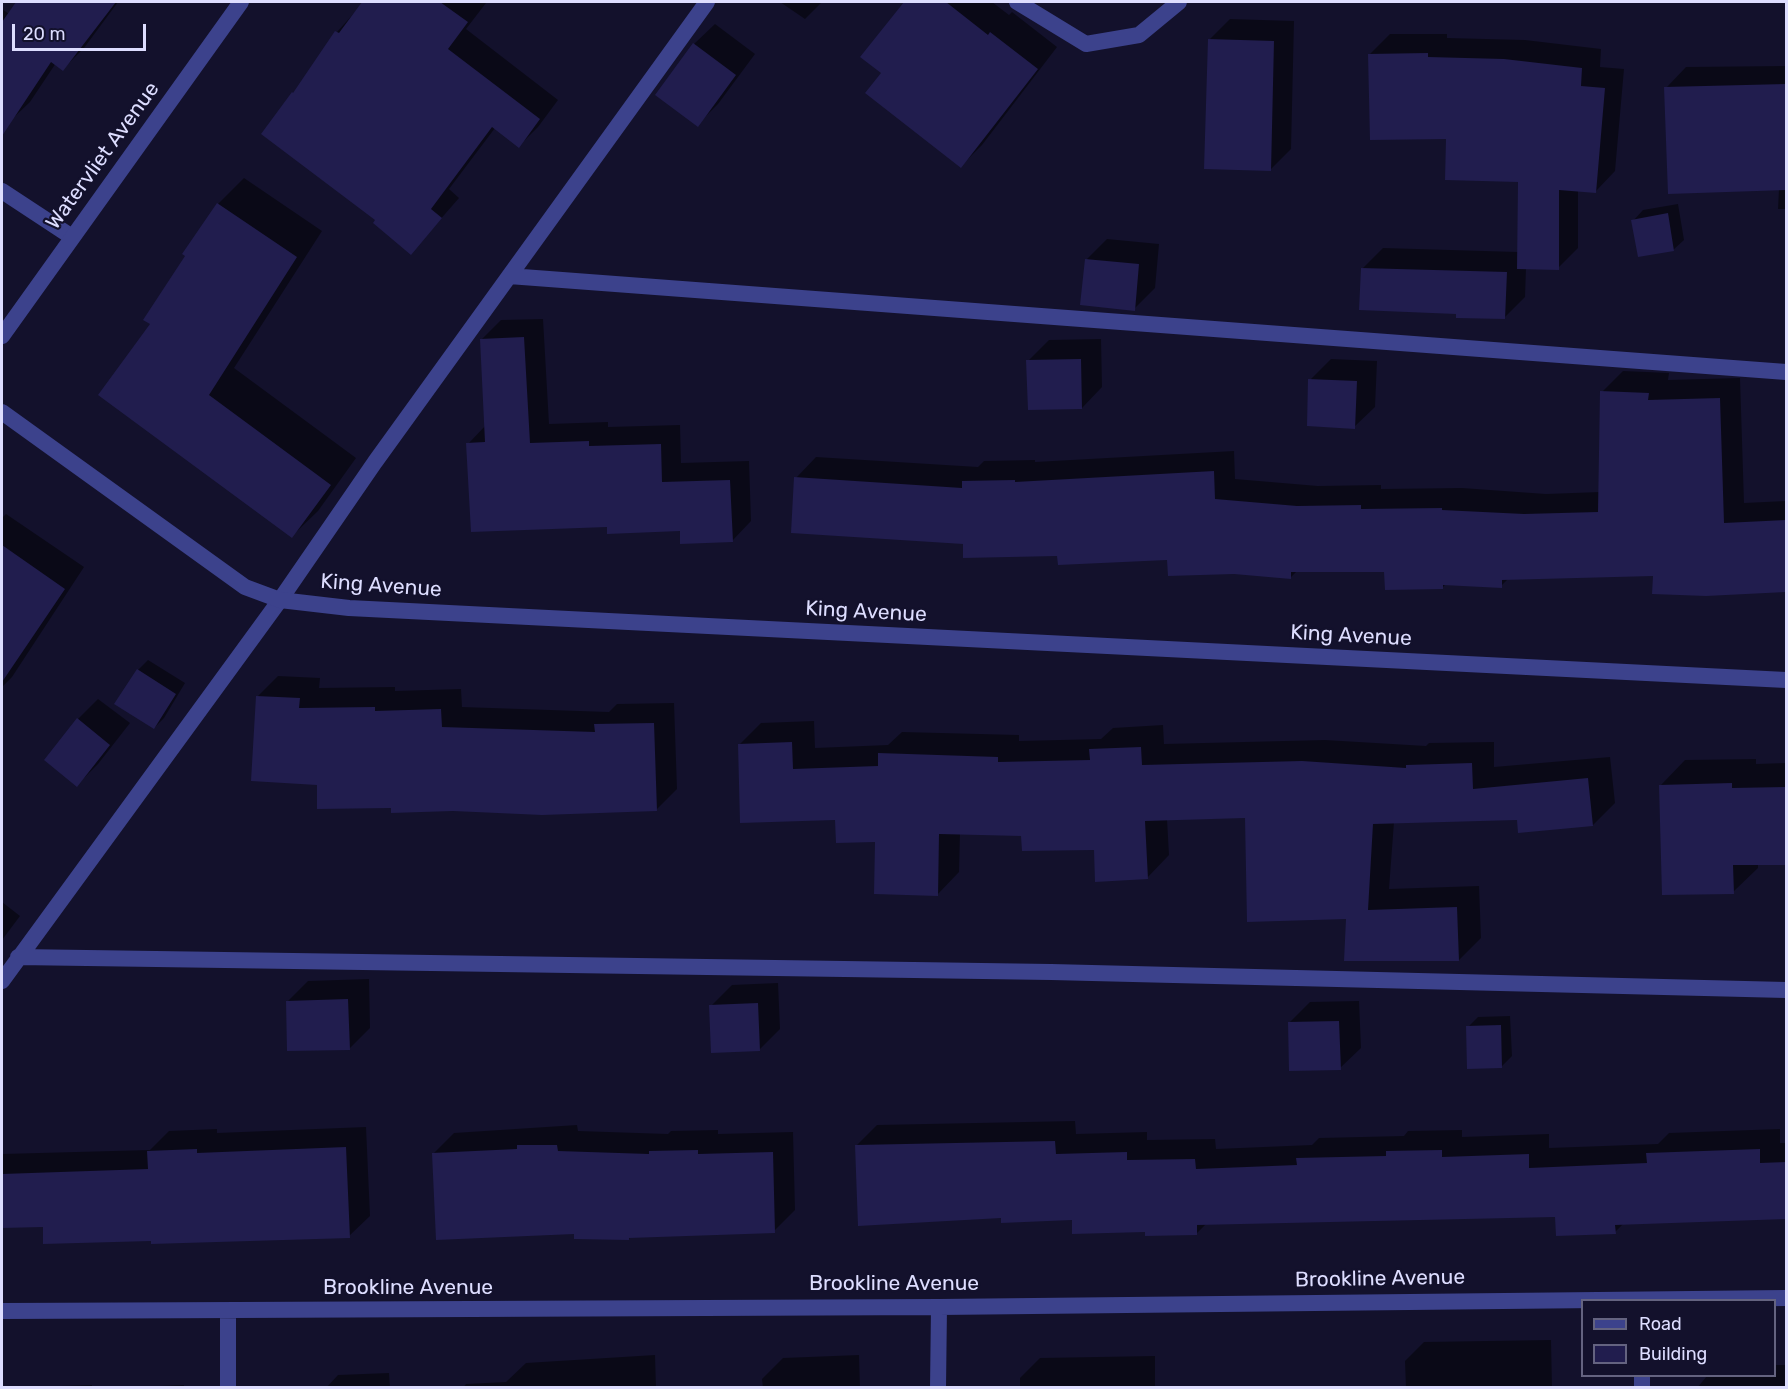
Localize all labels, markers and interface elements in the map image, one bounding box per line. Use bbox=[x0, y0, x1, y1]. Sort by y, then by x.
scale bar bbox=[15, 12, 148, 50]
text: 20 m bbox=[23, 23, 65, 45]
street label: Watervliet Avenue bbox=[41, 77, 165, 235]
street label: King Avenue bbox=[319, 569, 443, 603]
street label: King Avenue bbox=[805, 596, 927, 628]
street label: King Avenue bbox=[1290, 620, 1412, 652]
street label: Brookline Avenue bbox=[1295, 1265, 1465, 1293]
street label: Brookline Avenue bbox=[809, 1271, 979, 1297]
street label: Brookline Avenue bbox=[323, 1275, 493, 1301]
legend bbox=[1581, 1299, 1776, 1377]
text: Road bbox=[1639, 1313, 1682, 1335]
text: Building bbox=[1639, 1343, 1707, 1365]

